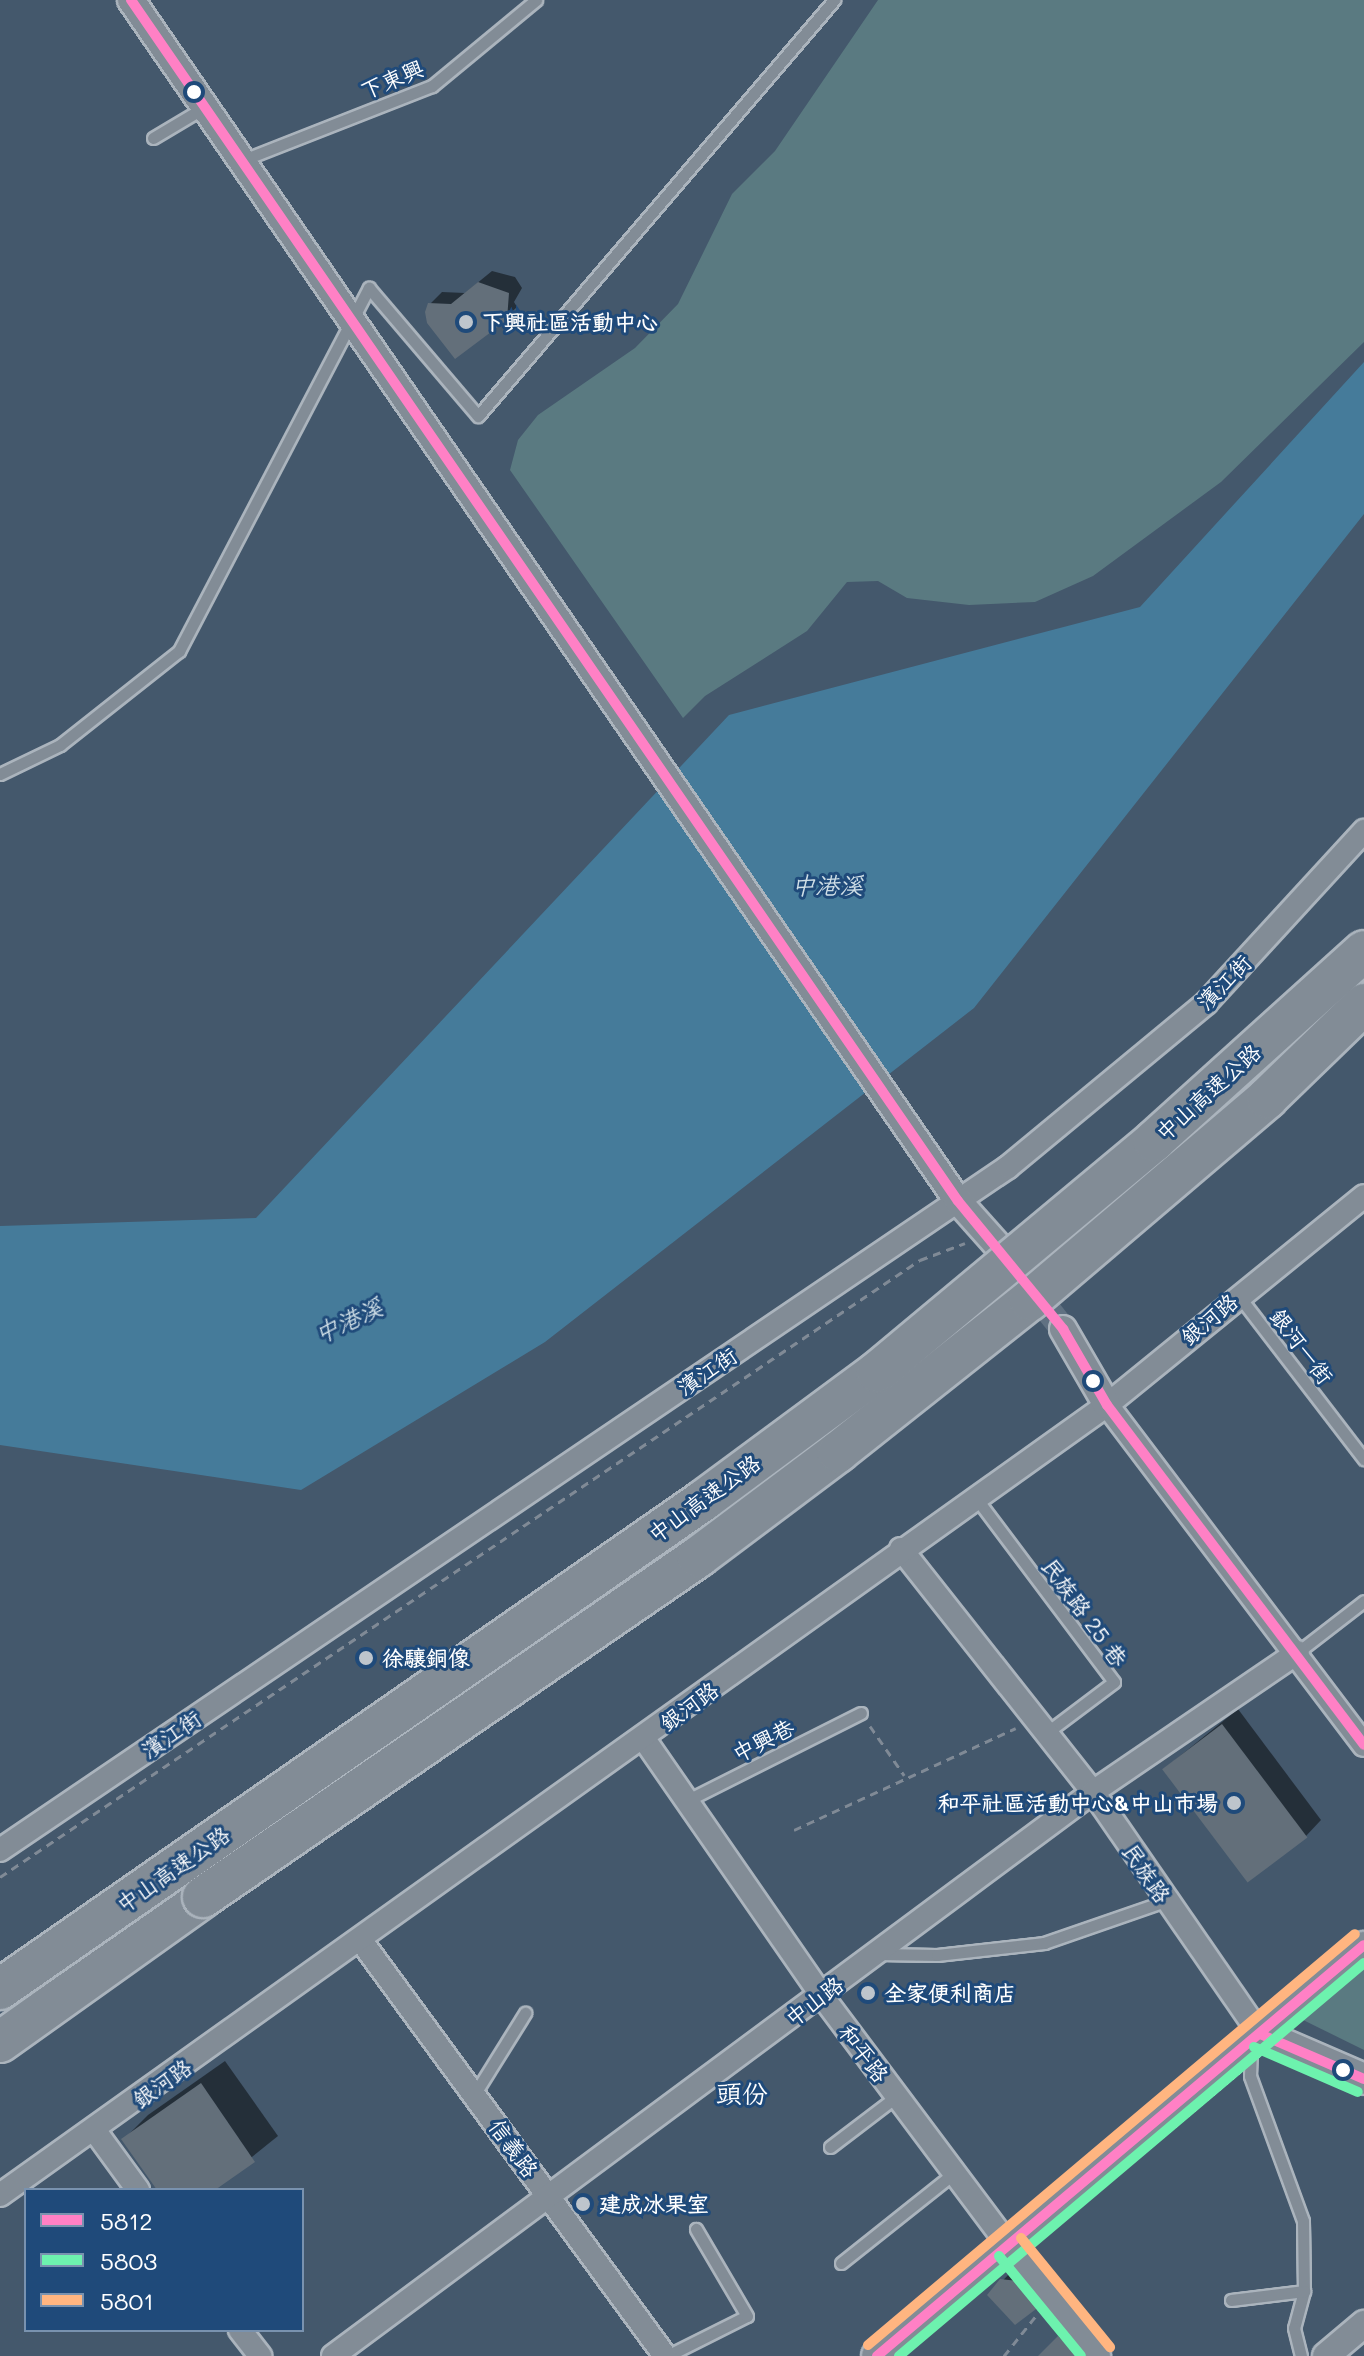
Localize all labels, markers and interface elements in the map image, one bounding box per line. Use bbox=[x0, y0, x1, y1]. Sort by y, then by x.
street label: 下東興 bbox=[356, 54, 428, 104]
unlabelled marker bbox=[186, 84, 202, 100]
place label: 下興社區活動中心 bbox=[482, 309, 658, 335]
marker: 下興社區活動中心 bbox=[457, 313, 475, 331]
water label: 中港溪 bbox=[791, 871, 863, 899]
street label: 濱江街 bbox=[1192, 949, 1256, 1015]
street label: 中山高速公路 bbox=[1150, 1038, 1266, 1146]
street label: 銀河路 bbox=[1175, 1288, 1243, 1350]
water label: 中港溪 bbox=[309, 1292, 387, 1348]
street label: 銀河一街 bbox=[1265, 1303, 1339, 1389]
street label: 濱江街 bbox=[672, 1342, 742, 1400]
unlabelled marker bbox=[1085, 1373, 1101, 1389]
street label: 中山高速公路 bbox=[643, 1449, 765, 1547]
street label: 民族路 25 巷 bbox=[1037, 1553, 1133, 1671]
place label: 徐驤銅像 bbox=[382, 1645, 470, 1671]
marker: 徐驤銅像 bbox=[357, 1649, 375, 1667]
street label: 銀河路 bbox=[655, 1676, 723, 1736]
street label: 濱江街 bbox=[136, 1705, 206, 1763]
street label: 中興巷 bbox=[728, 1713, 798, 1767]
place label: 和平社區活動中心&中山市場 bbox=[938, 1790, 1218, 1816]
marker: 和平社區活動中心&中山市場 bbox=[1225, 1794, 1243, 1812]
street label: 中山高速公路 bbox=[111, 1820, 235, 1918]
street label: 民族路 bbox=[1118, 1838, 1176, 1908]
street label: 中山路 bbox=[780, 1971, 848, 2031]
place label: 全家便利商店 bbox=[884, 1980, 1016, 2006]
marker: 全家便利商店 bbox=[859, 1984, 877, 2002]
street label: 和平路 bbox=[834, 2019, 894, 2087]
street label: 銀河路 bbox=[127, 2053, 197, 2113]
unlabelled marker bbox=[1335, 2062, 1351, 2078]
district label: 頭份 bbox=[716, 2078, 768, 2110]
street label: 信義路 bbox=[484, 2114, 544, 2182]
legend bbox=[24, 2188, 304, 2332]
place label: 建成冰果室 bbox=[599, 2191, 709, 2217]
marker: 建成冰果室 bbox=[574, 2195, 592, 2213]
text: 5812 bbox=[100, 2205, 153, 2236]
text: 5803 bbox=[100, 2245, 157, 2276]
text: 5801 bbox=[100, 2285, 154, 2316]

